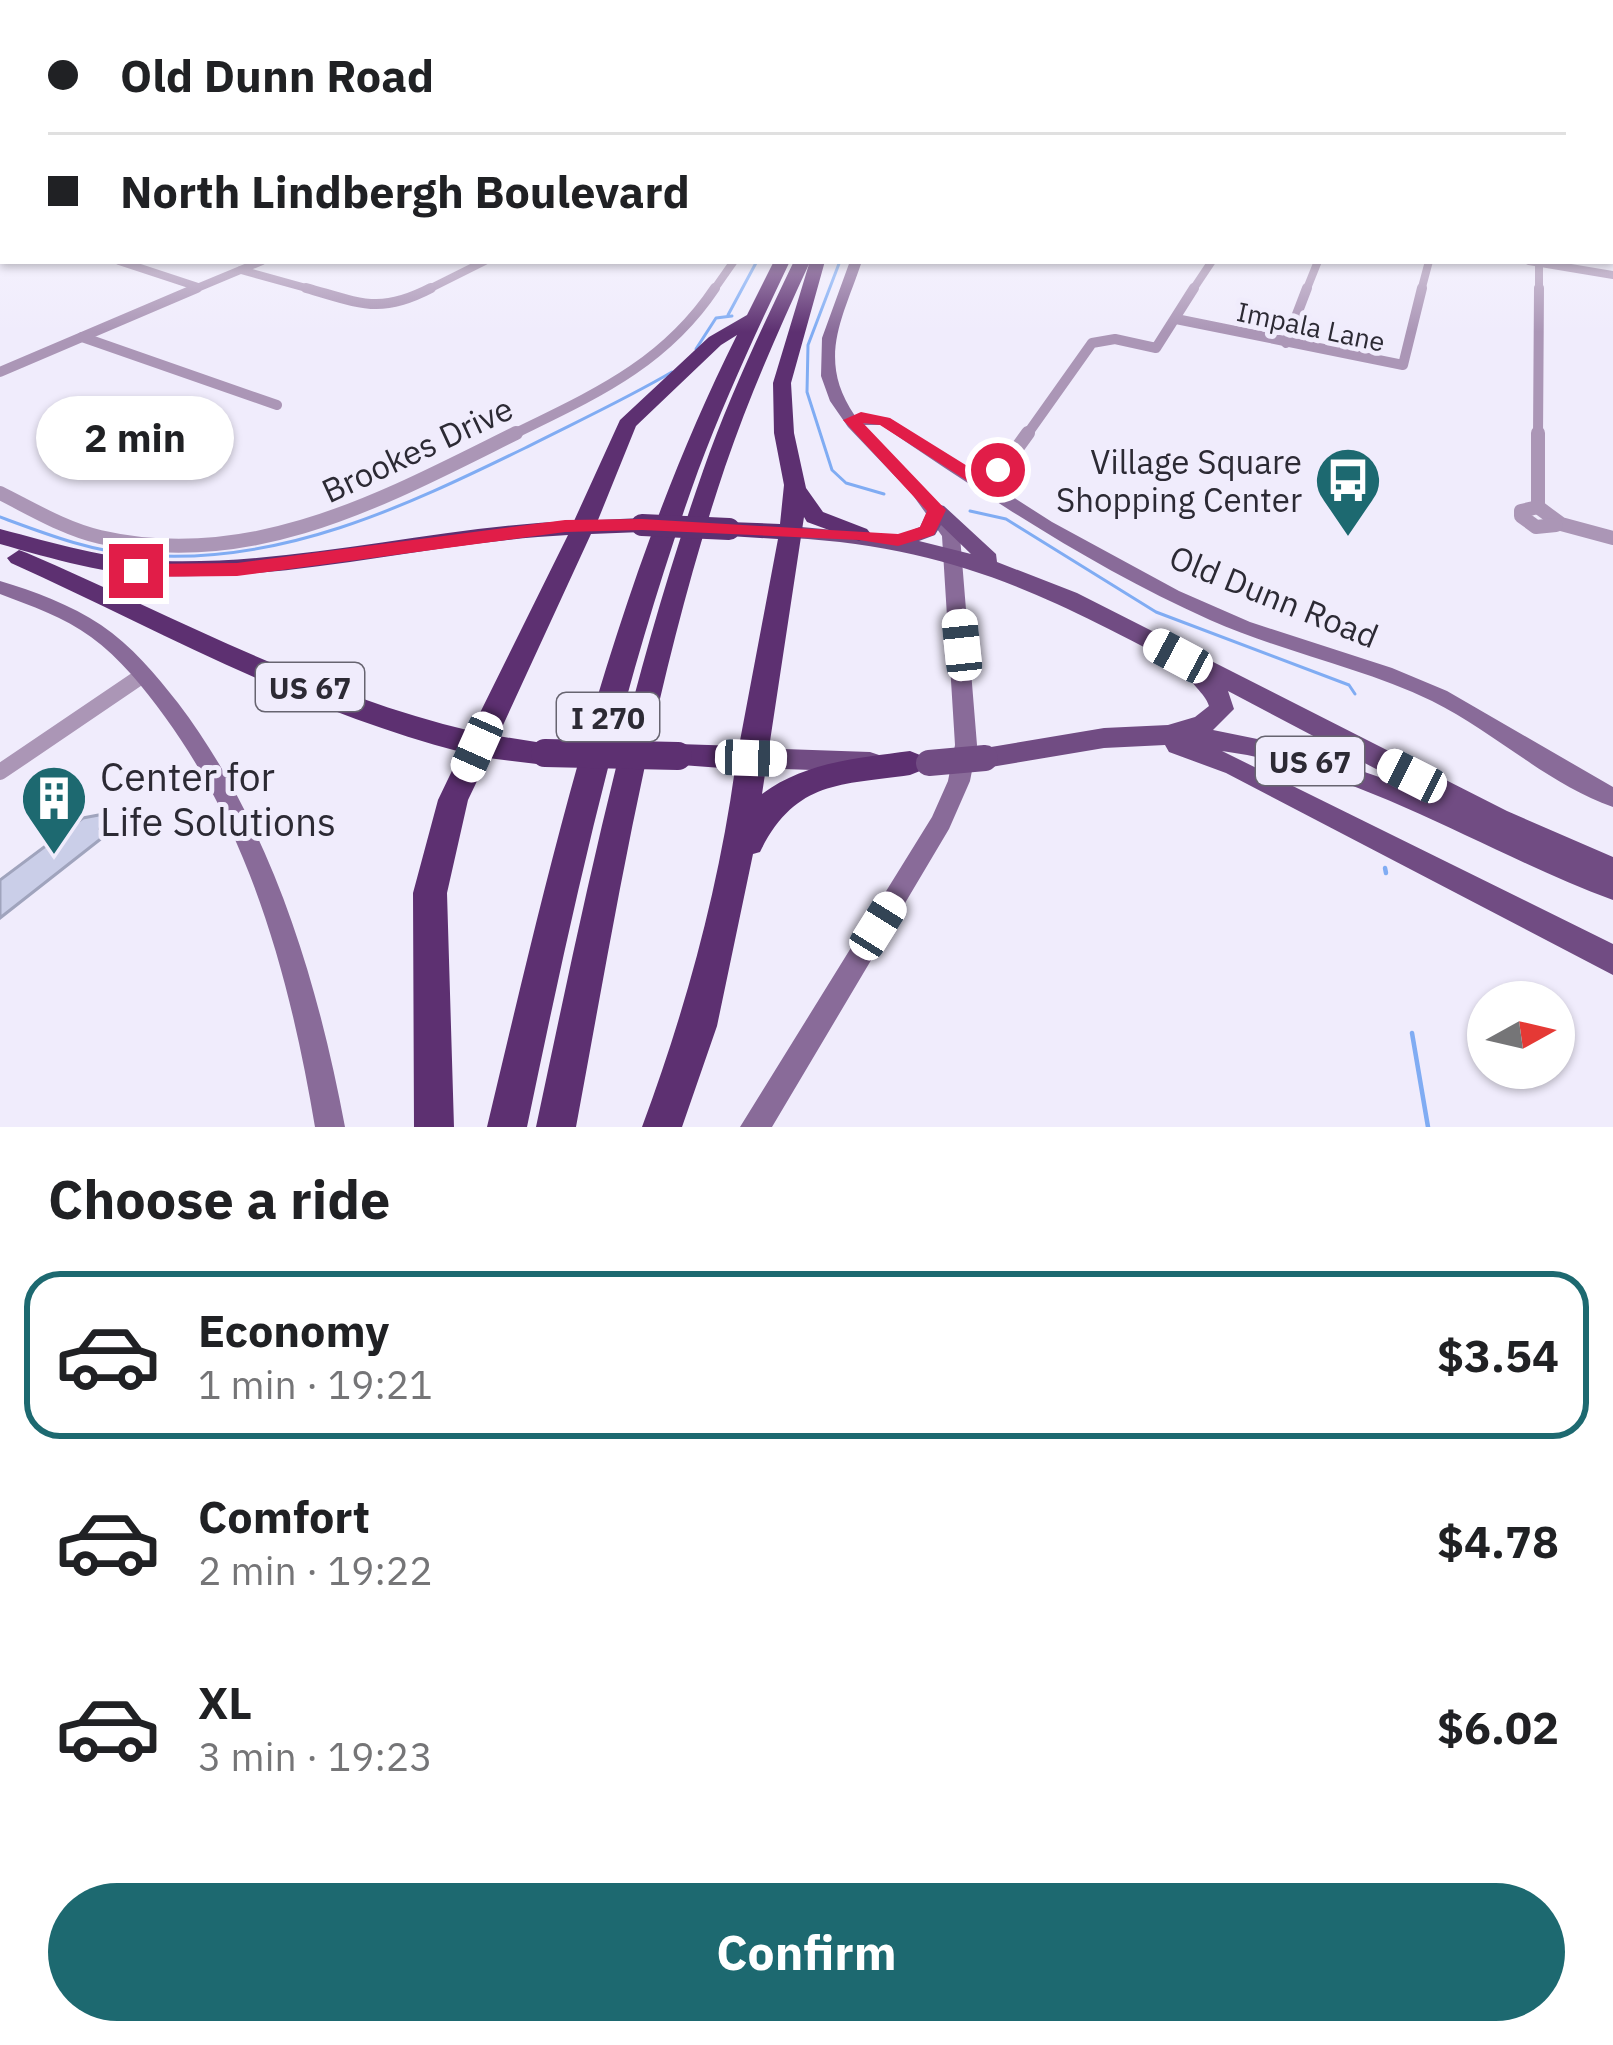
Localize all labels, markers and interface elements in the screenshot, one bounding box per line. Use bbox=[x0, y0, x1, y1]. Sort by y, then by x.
text: Old Dunn Road bbox=[120, 46, 434, 104]
text: North Lindbergh Boulevard bbox=[120, 162, 690, 220]
street label: Impala Lane bbox=[1234, 293, 1388, 359]
street label: Brookes Drive bbox=[315, 386, 519, 512]
callout: 2 min bbox=[37, 397, 235, 481]
text: 2 min bbox=[84, 412, 186, 463]
place label: Village Square Shopping Center bbox=[1056, 440, 1302, 521]
route start bbox=[971, 443, 1025, 497]
bus stop icon: Village Square Shopping Center bbox=[1313, 445, 1383, 539]
street label: Old Dunn Road bbox=[1163, 535, 1385, 657]
route end bbox=[109, 544, 163, 598]
car bbox=[940, 607, 984, 683]
car bbox=[1138, 623, 1218, 689]
road number: US 67 bbox=[256, 663, 364, 711]
road number: I 270 bbox=[557, 693, 659, 741]
car bbox=[446, 707, 508, 787]
road number: US 67 bbox=[1256, 737, 1364, 785]
car bbox=[714, 739, 788, 777]
car bbox=[1372, 744, 1452, 808]
place label: Center for Life Solutions bbox=[100, 751, 336, 847]
building icon: Center for Life Solutions bbox=[19, 763, 89, 857]
car bbox=[844, 886, 912, 966]
north arrow bbox=[1467, 981, 1575, 1089]
map controls bbox=[1467, 981, 1575, 1089]
text: Choose a ride bbox=[48, 1164, 390, 1234]
icon: car bbox=[54, 1301, 162, 1409]
text: Economy bbox=[198, 1301, 389, 1359]
text: $3.54 bbox=[1437, 1326, 1559, 1384]
text: 1 min · 19:21 bbox=[198, 1359, 433, 1410]
icon: car bbox=[54, 1487, 162, 1595]
text: Comfort bbox=[198, 1487, 370, 1545]
text: $4.78 bbox=[1437, 1512, 1559, 1570]
text: 2 min · 19:22 bbox=[198, 1545, 433, 1596]
icon: car bbox=[54, 1673, 162, 1781]
text: XL bbox=[198, 1673, 252, 1731]
text: $6.02 bbox=[1437, 1698, 1559, 1756]
text: 3 min · 19:23 bbox=[198, 1731, 433, 1782]
button: Confirm bbox=[48, 1883, 1565, 2021]

